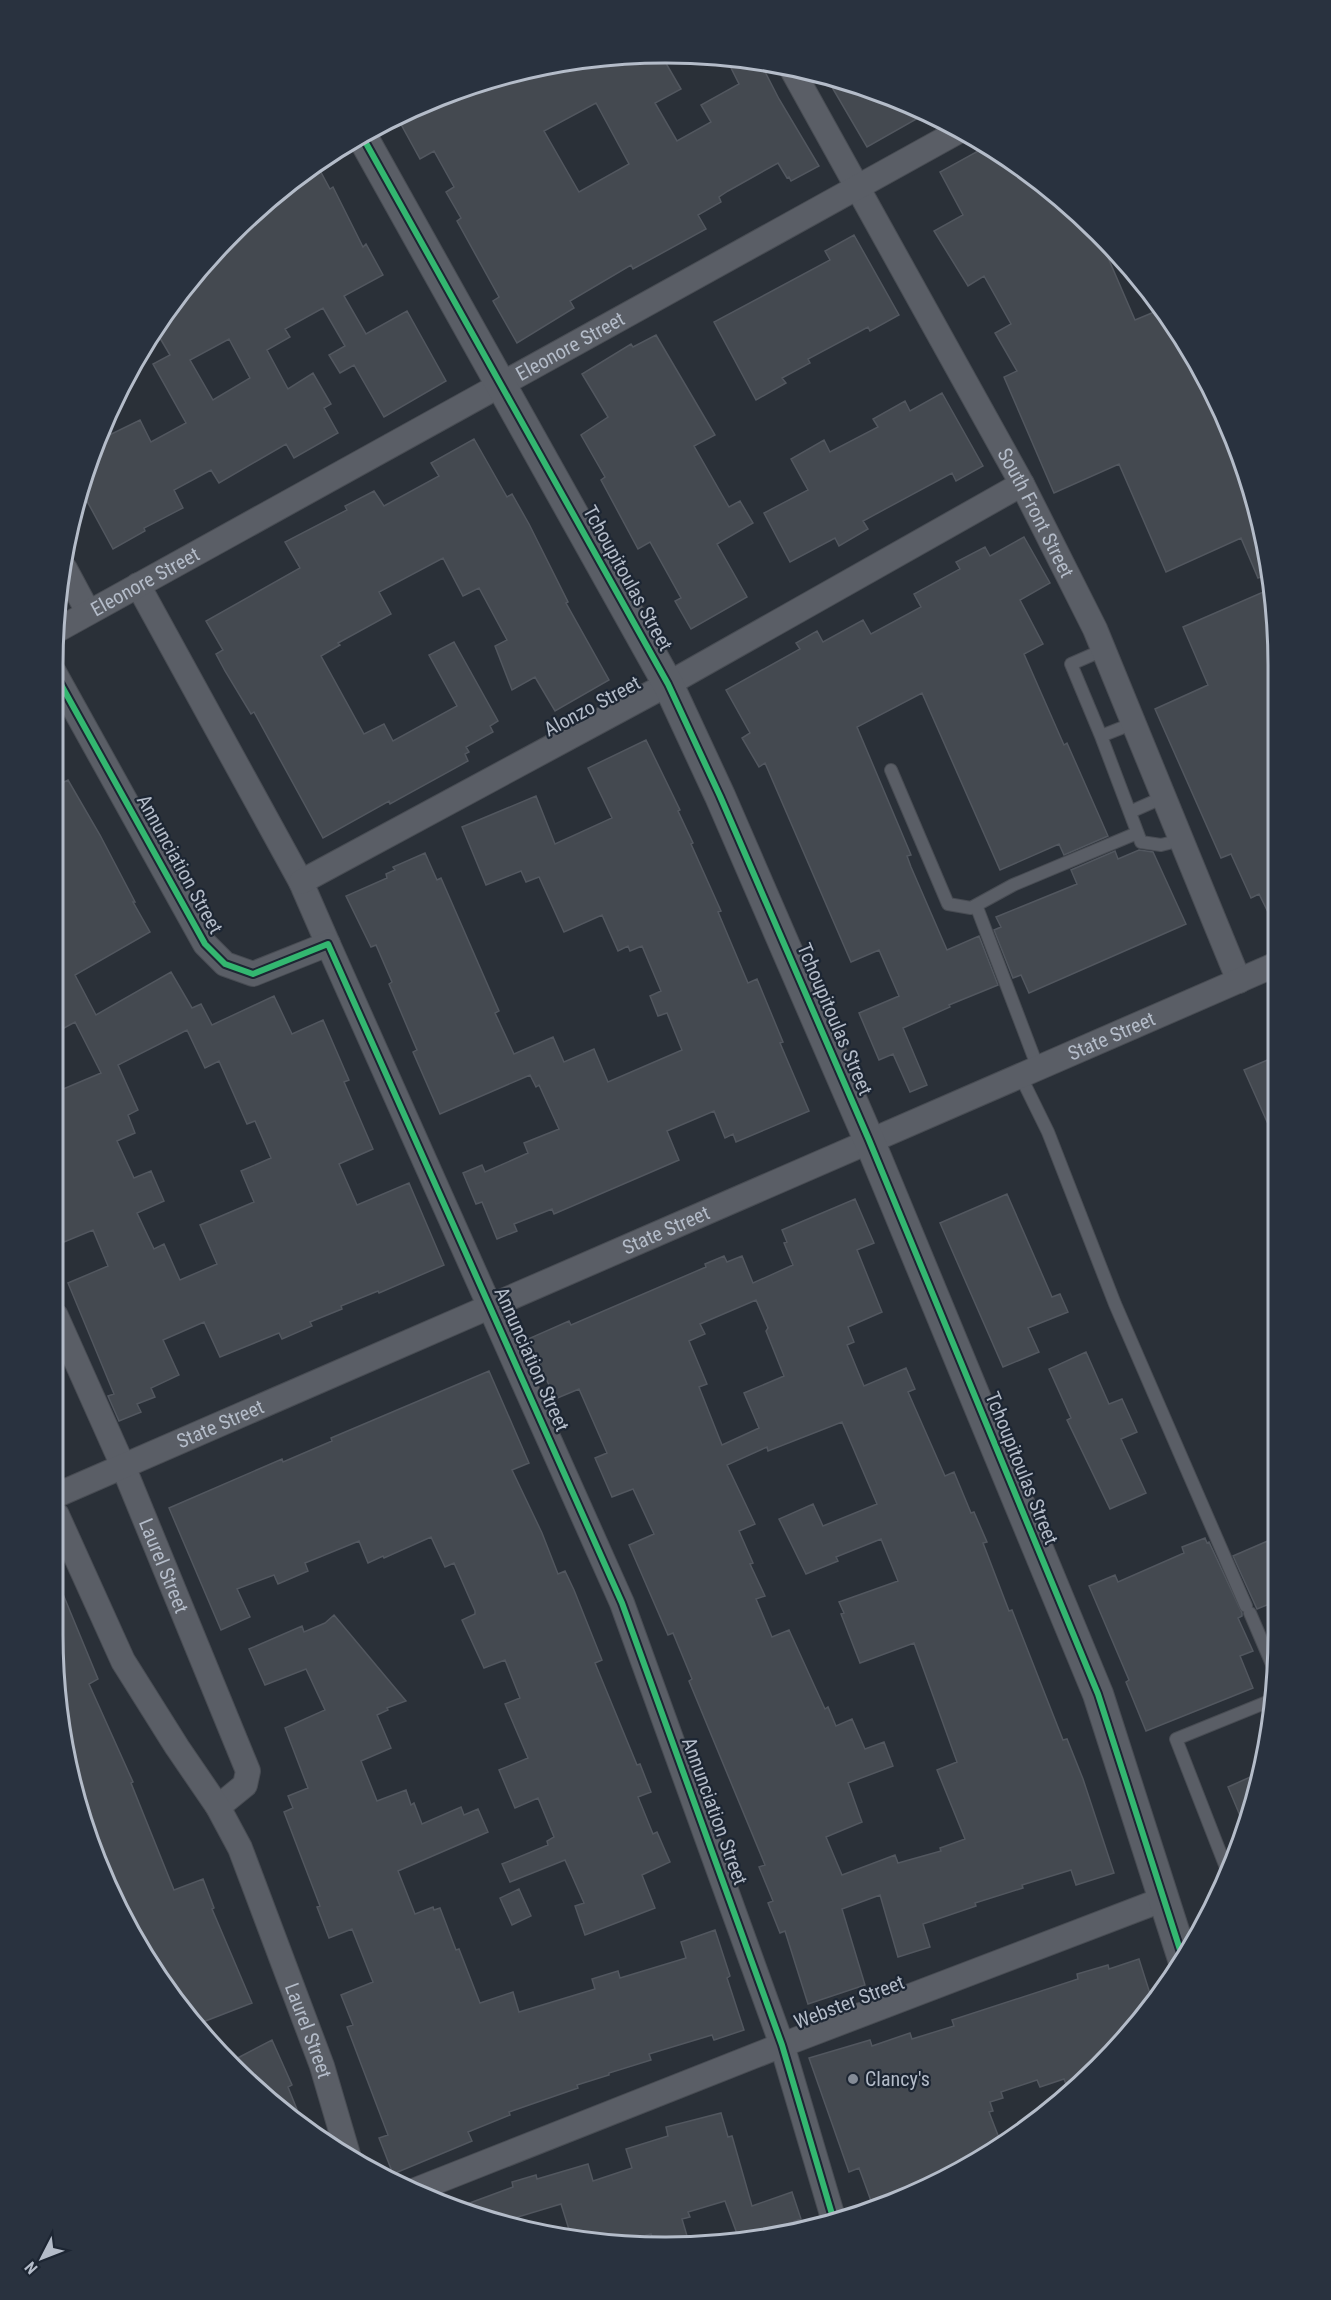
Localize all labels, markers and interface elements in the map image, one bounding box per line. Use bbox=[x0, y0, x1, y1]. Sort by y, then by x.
street label: Eleonore Street bbox=[512, 307, 629, 386]
street label: South Front Street bbox=[992, 444, 1079, 582]
street label: Tchoupitoulas Street bbox=[578, 501, 678, 655]
street label: Eleonore Street bbox=[86, 542, 204, 621]
street label: Alonzo Street bbox=[540, 670, 644, 741]
street label: Annunciation Street bbox=[132, 790, 228, 938]
street label: Tchoupitoulas Street bbox=[792, 939, 878, 1099]
street label: State Street bbox=[1064, 1007, 1159, 1066]
street label: State Street bbox=[619, 1200, 713, 1260]
street label: Annunciation Street bbox=[489, 1283, 575, 1435]
street label: Tchoupitoulas Street bbox=[980, 1388, 1064, 1548]
street label: State Street bbox=[173, 1394, 268, 1453]
street label: Laurel Street bbox=[134, 1515, 194, 1617]
street label: Annunciation Street bbox=[677, 1734, 753, 1888]
street label: Webster Street bbox=[790, 1970, 908, 2034]
street label: Laurel Street bbox=[280, 1979, 337, 2081]
place label: Clancy's bbox=[865, 2067, 930, 2091]
marker: Clancy's bbox=[846, 2072, 860, 2086]
north arrow bbox=[12, 2228, 72, 2288]
text: N bbox=[21, 2258, 42, 2278]

